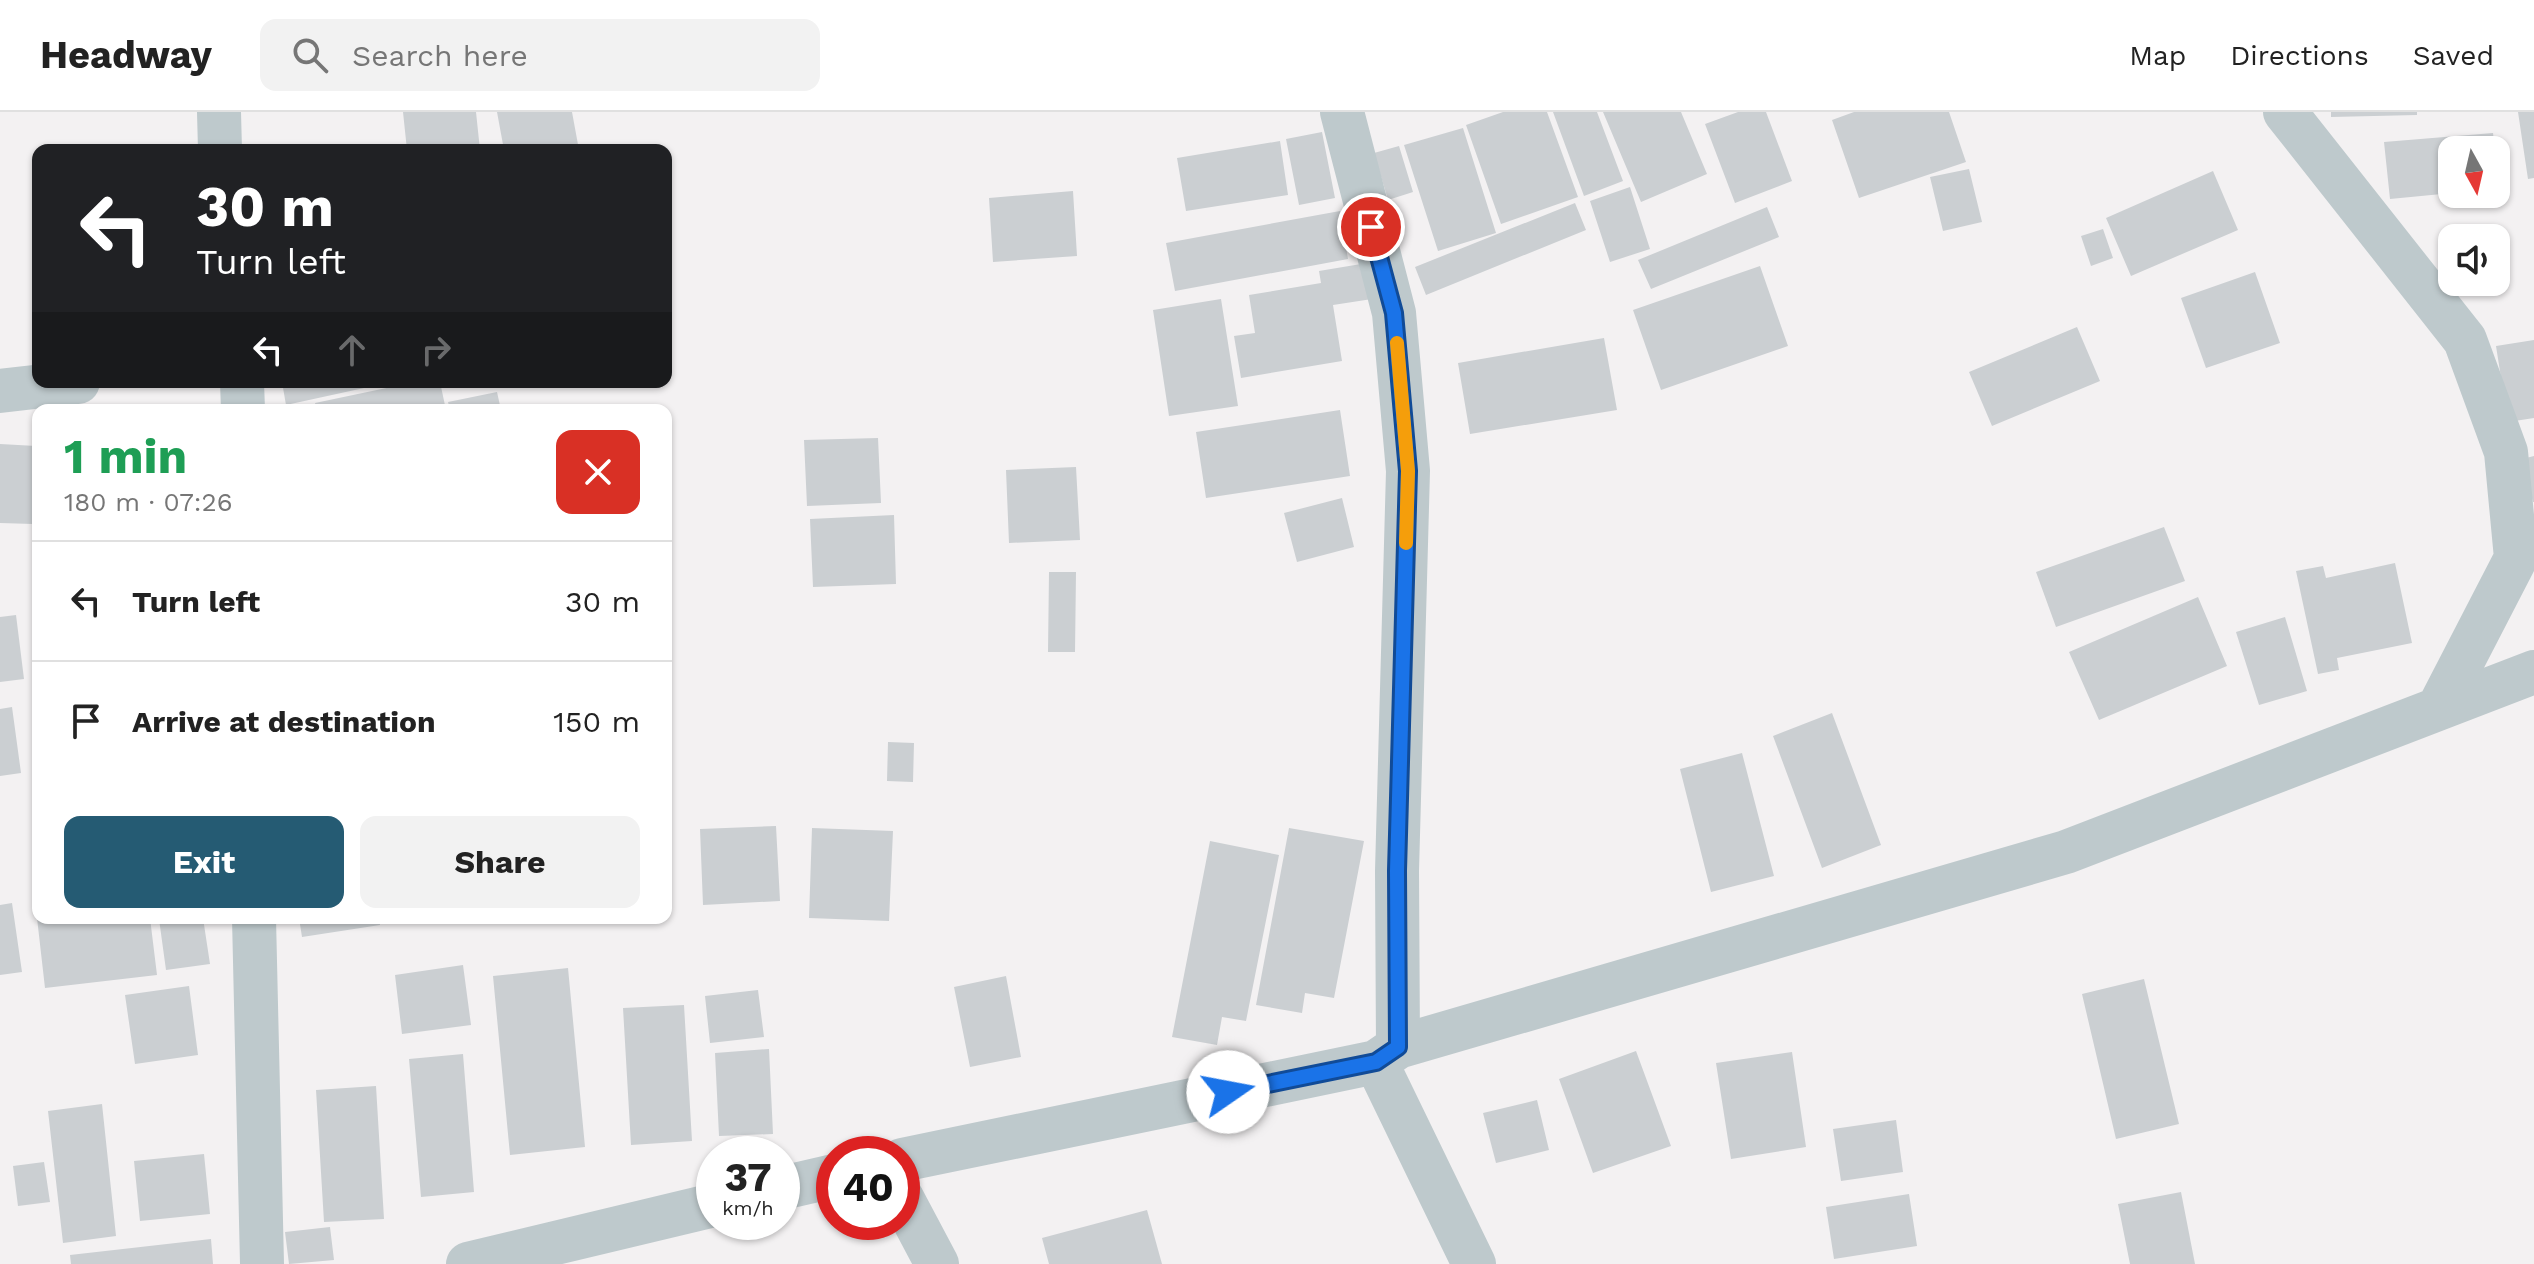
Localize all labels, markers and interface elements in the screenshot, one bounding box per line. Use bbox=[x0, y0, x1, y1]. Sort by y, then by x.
search box bbox=[260, 19, 820, 91]
text: Headway bbox=[40, 33, 212, 77]
icon: search bbox=[288, 33, 332, 77]
text: Search here bbox=[352, 38, 528, 73]
text: Map bbox=[2129, 39, 2186, 72]
text: Directions bbox=[2230, 39, 2369, 72]
text: Saved bbox=[2413, 39, 2494, 72]
north arrow bbox=[2438, 136, 2510, 208]
map controls bbox=[2438, 136, 2510, 296]
text: 30 m bbox=[196, 174, 334, 240]
icon: left bbox=[64, 176, 168, 280]
pin bbox=[1337, 193, 1405, 261]
icon: arrive bbox=[1349, 205, 1393, 249]
button: sound bbox=[2438, 224, 2510, 296]
text: Turn left bbox=[196, 241, 346, 283]
icon: left bbox=[246, 328, 290, 372]
icon: ahead bbox=[330, 328, 374, 372]
icon: right bbox=[414, 328, 458, 372]
text: 1 min bbox=[64, 428, 187, 485]
button: close bbox=[556, 430, 640, 514]
text: 180 m · 07:26 bbox=[64, 487, 232, 517]
icon: left bbox=[64, 579, 108, 623]
text: Turn left bbox=[132, 584, 260, 619]
text: 30 m bbox=[565, 584, 640, 619]
icon: arrive bbox=[64, 699, 108, 743]
text: Arrive at destination bbox=[132, 704, 436, 739]
text: 150 m bbox=[553, 704, 640, 739]
button: Exit bbox=[64, 816, 344, 908]
button: Share bbox=[360, 816, 640, 908]
position arrow bbox=[1186, 1050, 1270, 1134]
speed limit sign: 40 bbox=[816, 1136, 920, 1240]
text: 37 bbox=[725, 1154, 771, 1201]
text: km/h bbox=[722, 1196, 774, 1220]

